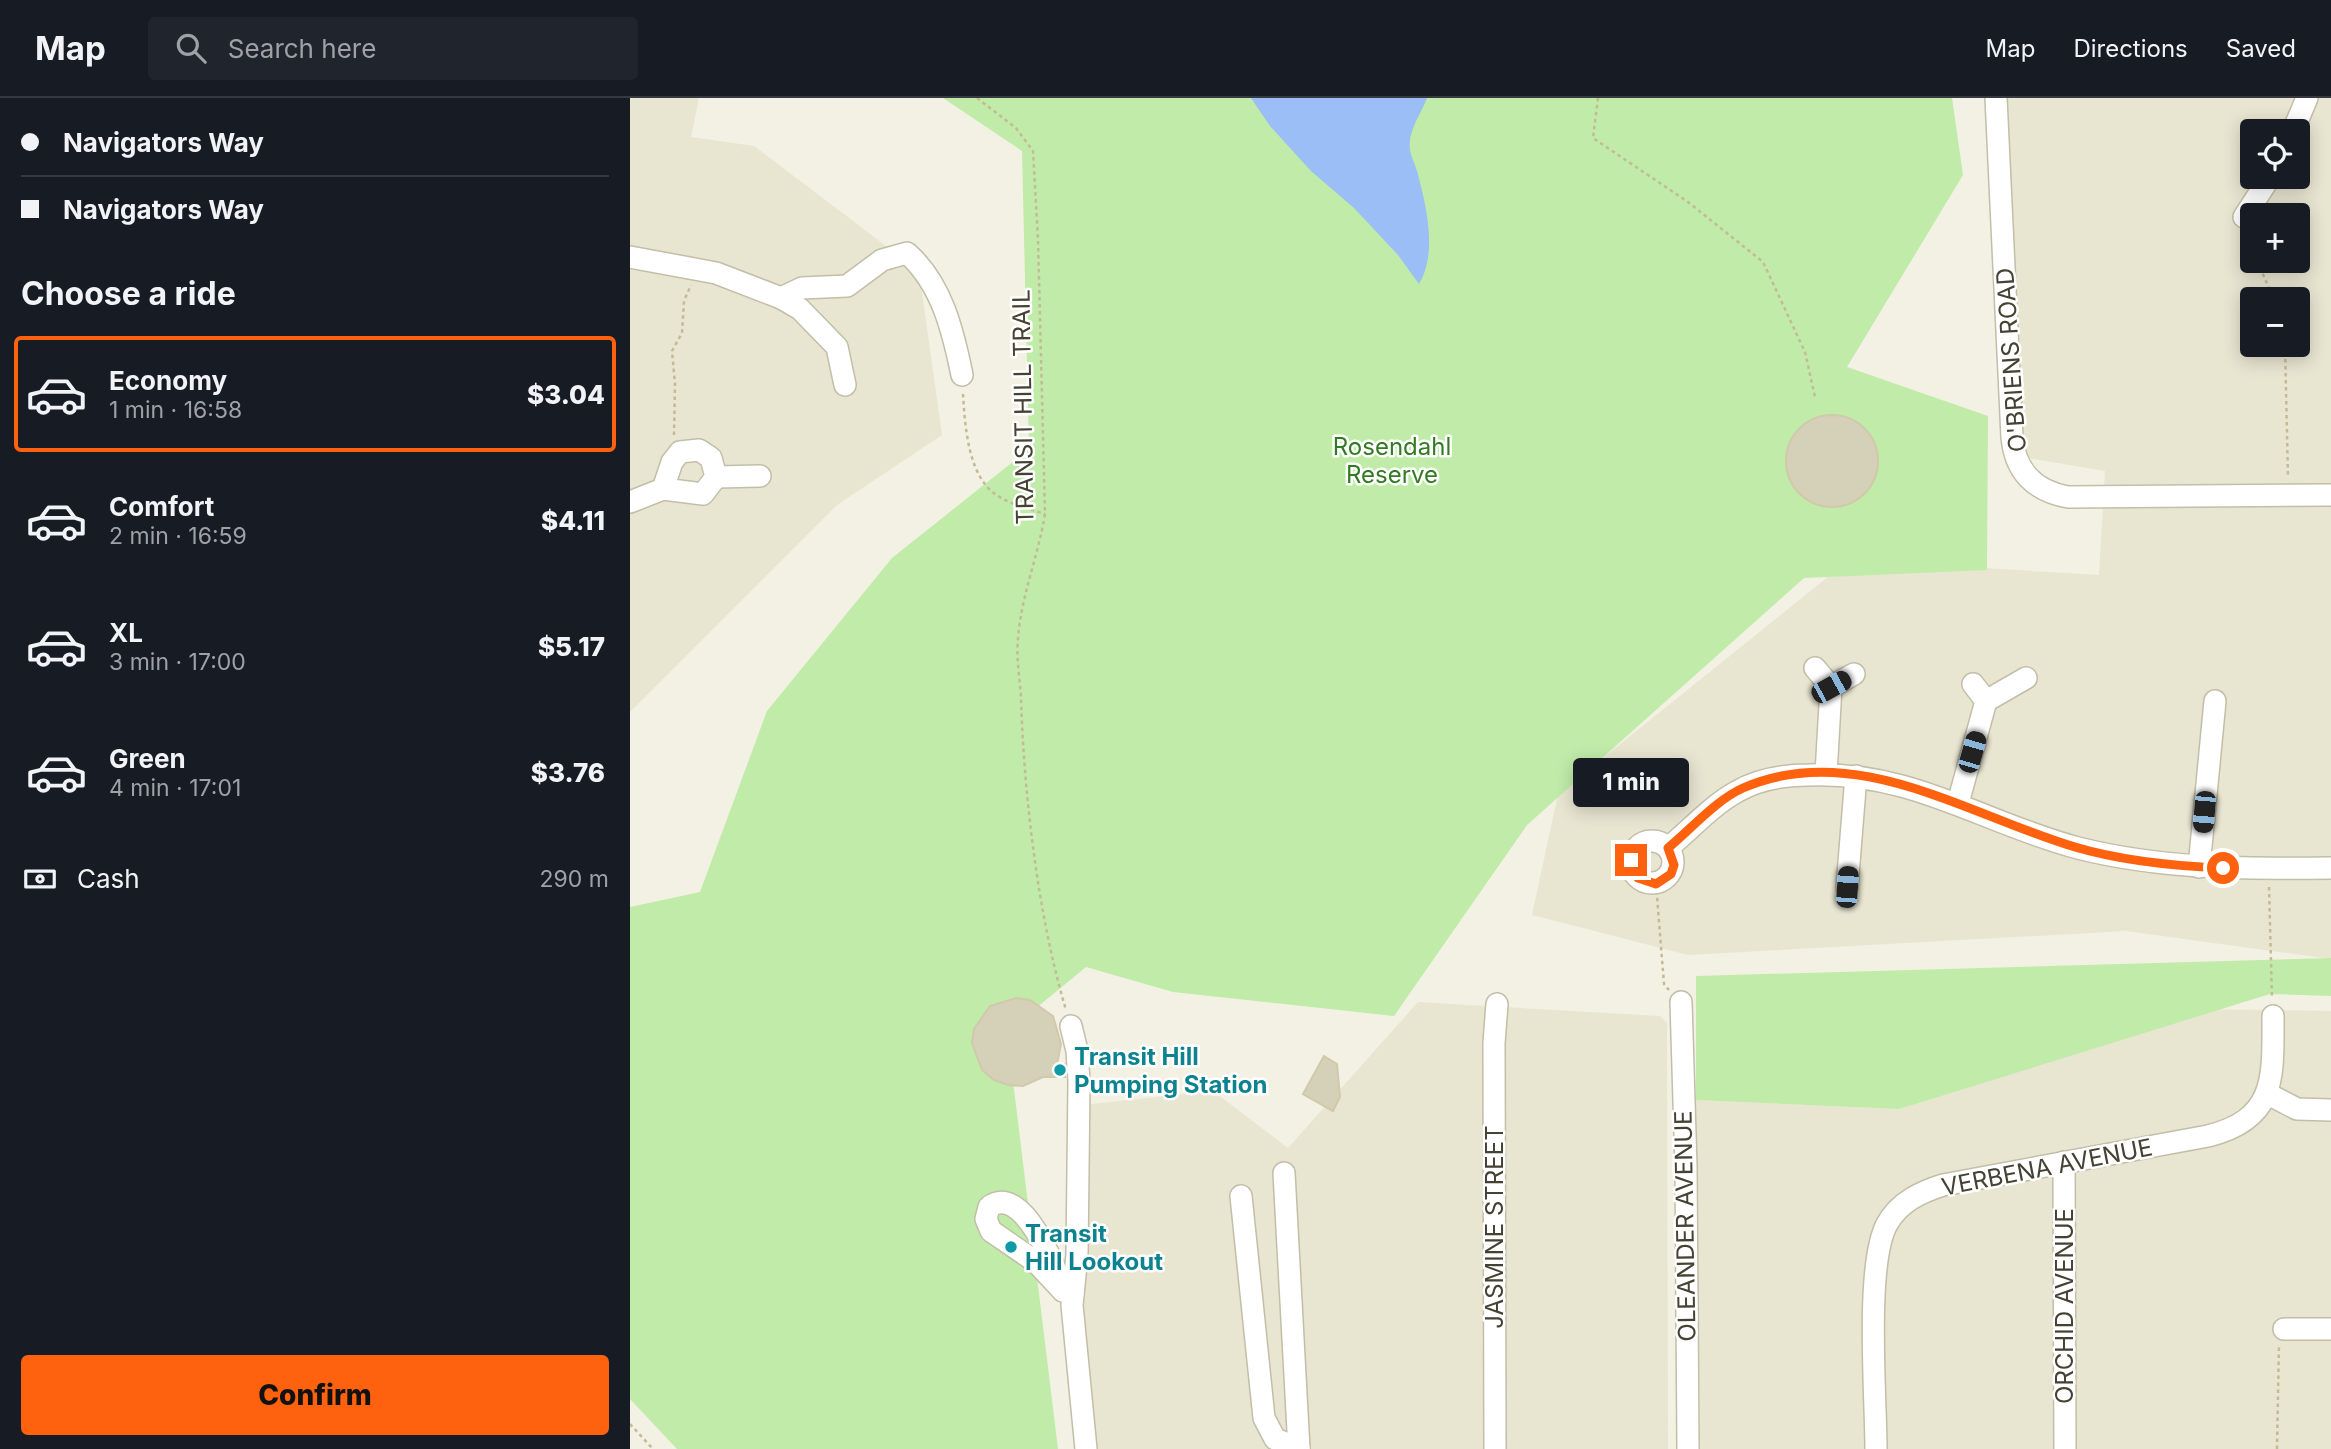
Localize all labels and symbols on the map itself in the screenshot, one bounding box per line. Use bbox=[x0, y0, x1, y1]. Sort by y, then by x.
street label: O'BRIENS ROAD bbox=[1990, 267, 2032, 453]
street label: TRANSIT HILL TRAIL bbox=[1006, 289, 1040, 525]
park label: Rosendahl Reserve bbox=[1333, 432, 1451, 489]
car bbox=[1808, 668, 1855, 706]
car bbox=[1957, 729, 1988, 775]
callout: 1 min bbox=[1573, 758, 1689, 808]
car bbox=[2192, 790, 2217, 834]
route end bbox=[1615, 844, 1647, 876]
route start bbox=[2207, 852, 2239, 884]
car bbox=[1836, 865, 1859, 909]
place label: Transit Hill Pumping Station bbox=[1074, 1042, 1267, 1099]
marker: Transit Hill Pumping Station bbox=[1052, 1062, 1068, 1078]
street label: OLEANDER AVENUE bbox=[1668, 1110, 1702, 1342]
street label: JASMINE STREET bbox=[1480, 1125, 1509, 1329]
street label: VERBENA AVENUE bbox=[1939, 1132, 2155, 1202]
street label: ORCHID AVENUE bbox=[2050, 1208, 2079, 1404]
place label: Transit Hill Lookout bbox=[1025, 1219, 1163, 1276]
marker: Transit Hill Lookout bbox=[1003, 1239, 1019, 1255]

